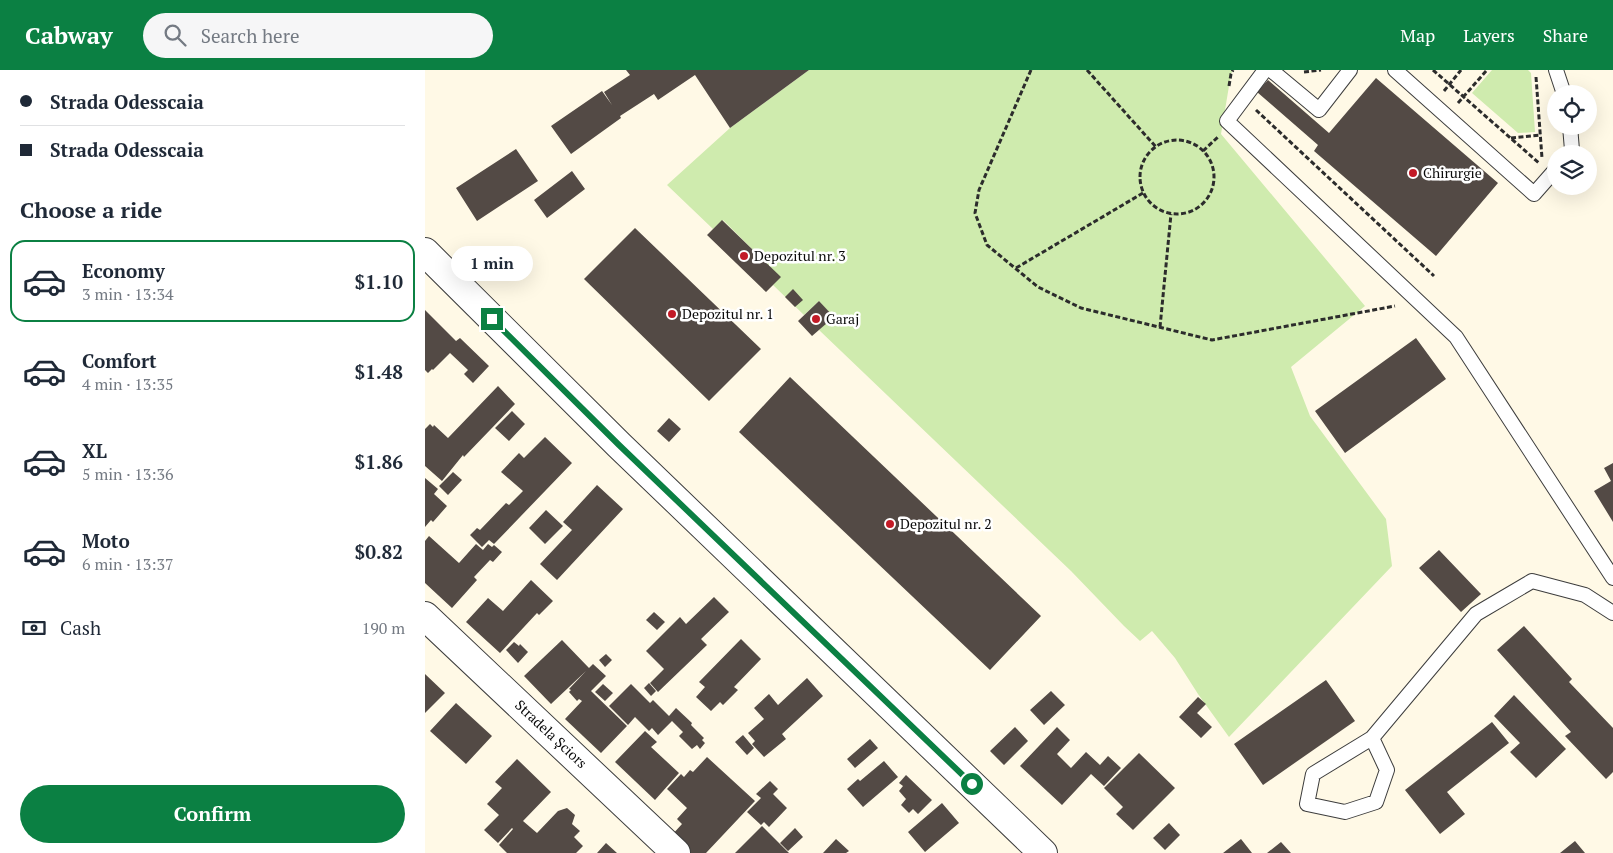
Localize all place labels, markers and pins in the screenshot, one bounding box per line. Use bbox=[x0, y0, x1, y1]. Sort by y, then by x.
place label: Chirurgie bbox=[1423, 163, 1482, 182]
marker: Chirurgie bbox=[1407, 167, 1419, 179]
place label: Depozitul nr. 3 bbox=[754, 246, 846, 265]
marker: Depozitul nr. 3 bbox=[738, 250, 750, 262]
place label: Depozitul nr. 1 bbox=[682, 304, 774, 323]
marker: Depozitul nr. 1 bbox=[666, 308, 678, 320]
place label: Garaj bbox=[826, 309, 859, 328]
marker: Garaj bbox=[810, 313, 822, 325]
place label: Depozitul nr. 2 bbox=[900, 514, 992, 533]
marker: Depozitul nr. 2 bbox=[884, 518, 896, 530]

